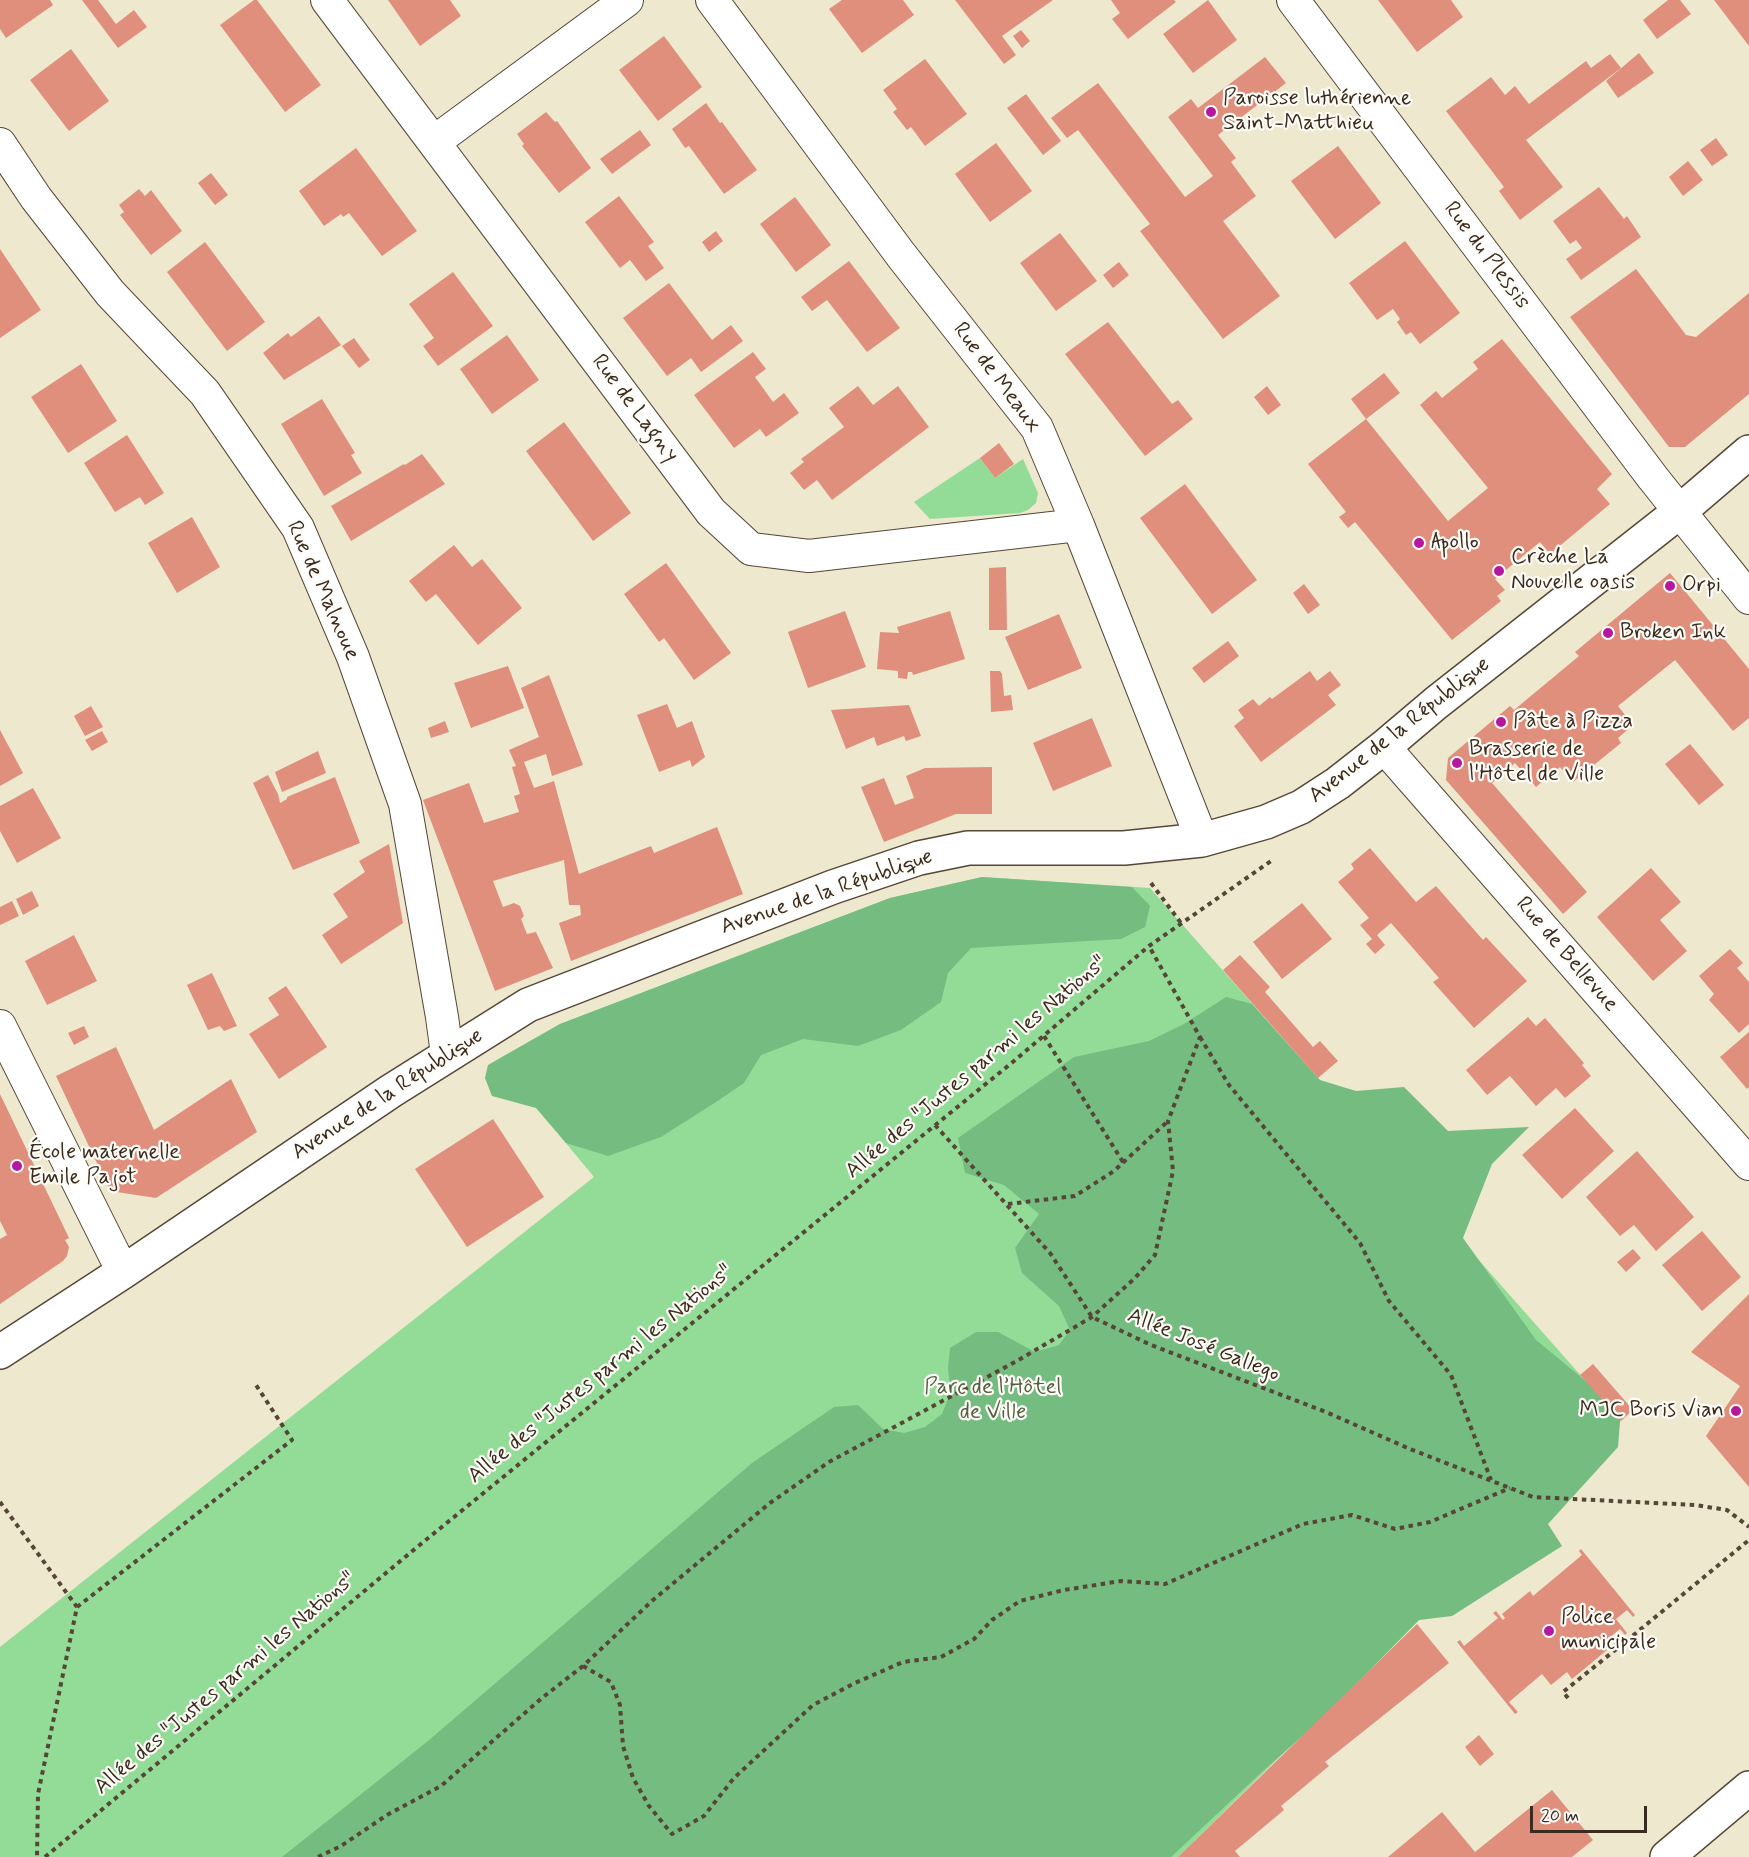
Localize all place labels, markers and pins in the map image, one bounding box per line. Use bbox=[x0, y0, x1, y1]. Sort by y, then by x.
place label: Paroisse luthérienne Saint-Matthieu bbox=[1223, 86, 1411, 138]
marker: Paroisse luthérienne Saint-Matthieu bbox=[1204, 105, 1218, 119]
place label: Apollo bbox=[1431, 530, 1479, 556]
marker: Apollo bbox=[1412, 536, 1426, 550]
place label: Crèche La Nouvelle oasis bbox=[1511, 545, 1635, 596]
marker: Crèche La Nouvelle oasis bbox=[1492, 564, 1506, 578]
place label: Orpi bbox=[1682, 573, 1721, 599]
marker: Orpi bbox=[1663, 579, 1677, 593]
place label: Broken Ink bbox=[1620, 620, 1726, 646]
marker: Broken Ink bbox=[1601, 626, 1615, 640]
place label: Pâte à Pizza bbox=[1513, 709, 1633, 735]
marker: Pâte à Pizza bbox=[1494, 715, 1508, 729]
place label: Brasserie de l'Hôtel de Ville bbox=[1469, 737, 1604, 788]
marker: Brasserie de l'Hôtel de Ville bbox=[1450, 756, 1464, 770]
place label: École maternelle Emile Pajot bbox=[29, 1140, 180, 1192]
marker: École maternelle Emile Pajot bbox=[10, 1159, 24, 1173]
place label: MJC Boris Vian bbox=[1579, 1398, 1724, 1424]
marker: MJC Boris Vian bbox=[1729, 1404, 1743, 1418]
place label: Police municipale bbox=[1561, 1605, 1656, 1657]
marker: Police municipale bbox=[1542, 1624, 1556, 1638]

